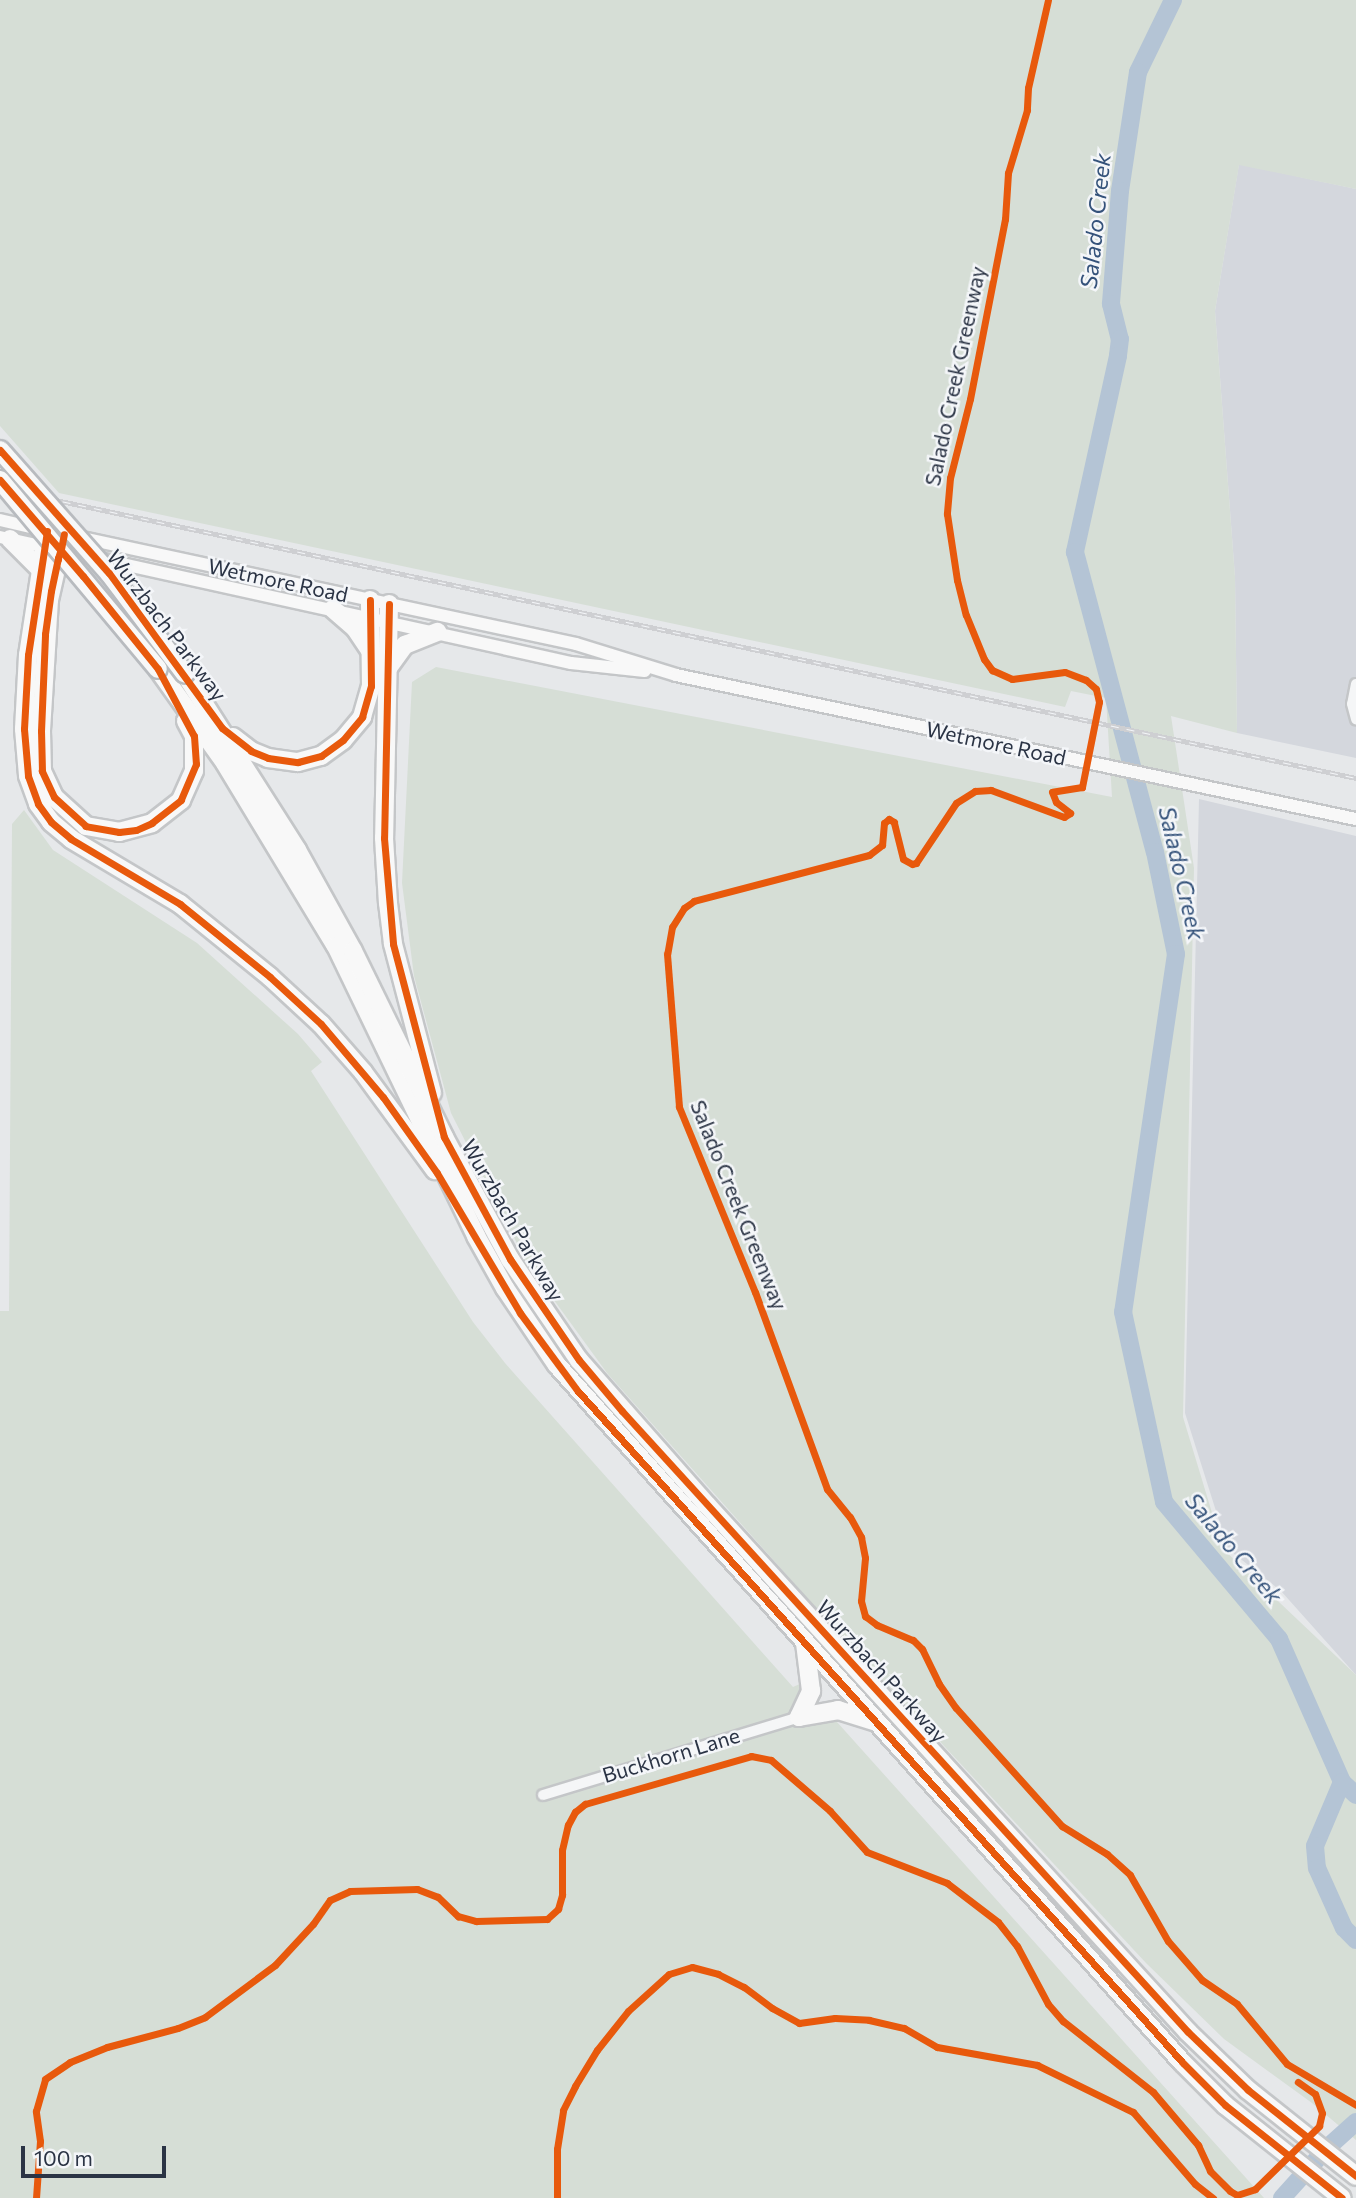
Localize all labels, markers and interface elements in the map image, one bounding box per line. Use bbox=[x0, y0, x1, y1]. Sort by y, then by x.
water label: Salado Creek bbox=[1074, 152, 1116, 290]
street label: Salado Creek Greenway bbox=[919, 264, 991, 488]
street label: Wurzbach Parkway bbox=[102, 544, 232, 706]
street label: Wetmore Road bbox=[206, 553, 350, 607]
street label: Wetmore Road bbox=[924, 716, 1068, 770]
water label: Salado Creek bbox=[1153, 804, 1211, 942]
street label: Salado Creek Greenway bbox=[685, 1096, 793, 1314]
street label: Wurzbach Parkway bbox=[456, 1134, 570, 1306]
water label: Salado Creek bbox=[1180, 1487, 1288, 1609]
street label: Wurzbach Parkway bbox=[811, 1595, 953, 1747]
street label: Buckhorn Lane bbox=[599, 1722, 743, 1788]
scale bar bbox=[24, 2132, 170, 2176]
text: 100 m bbox=[34, 2145, 93, 2170]

